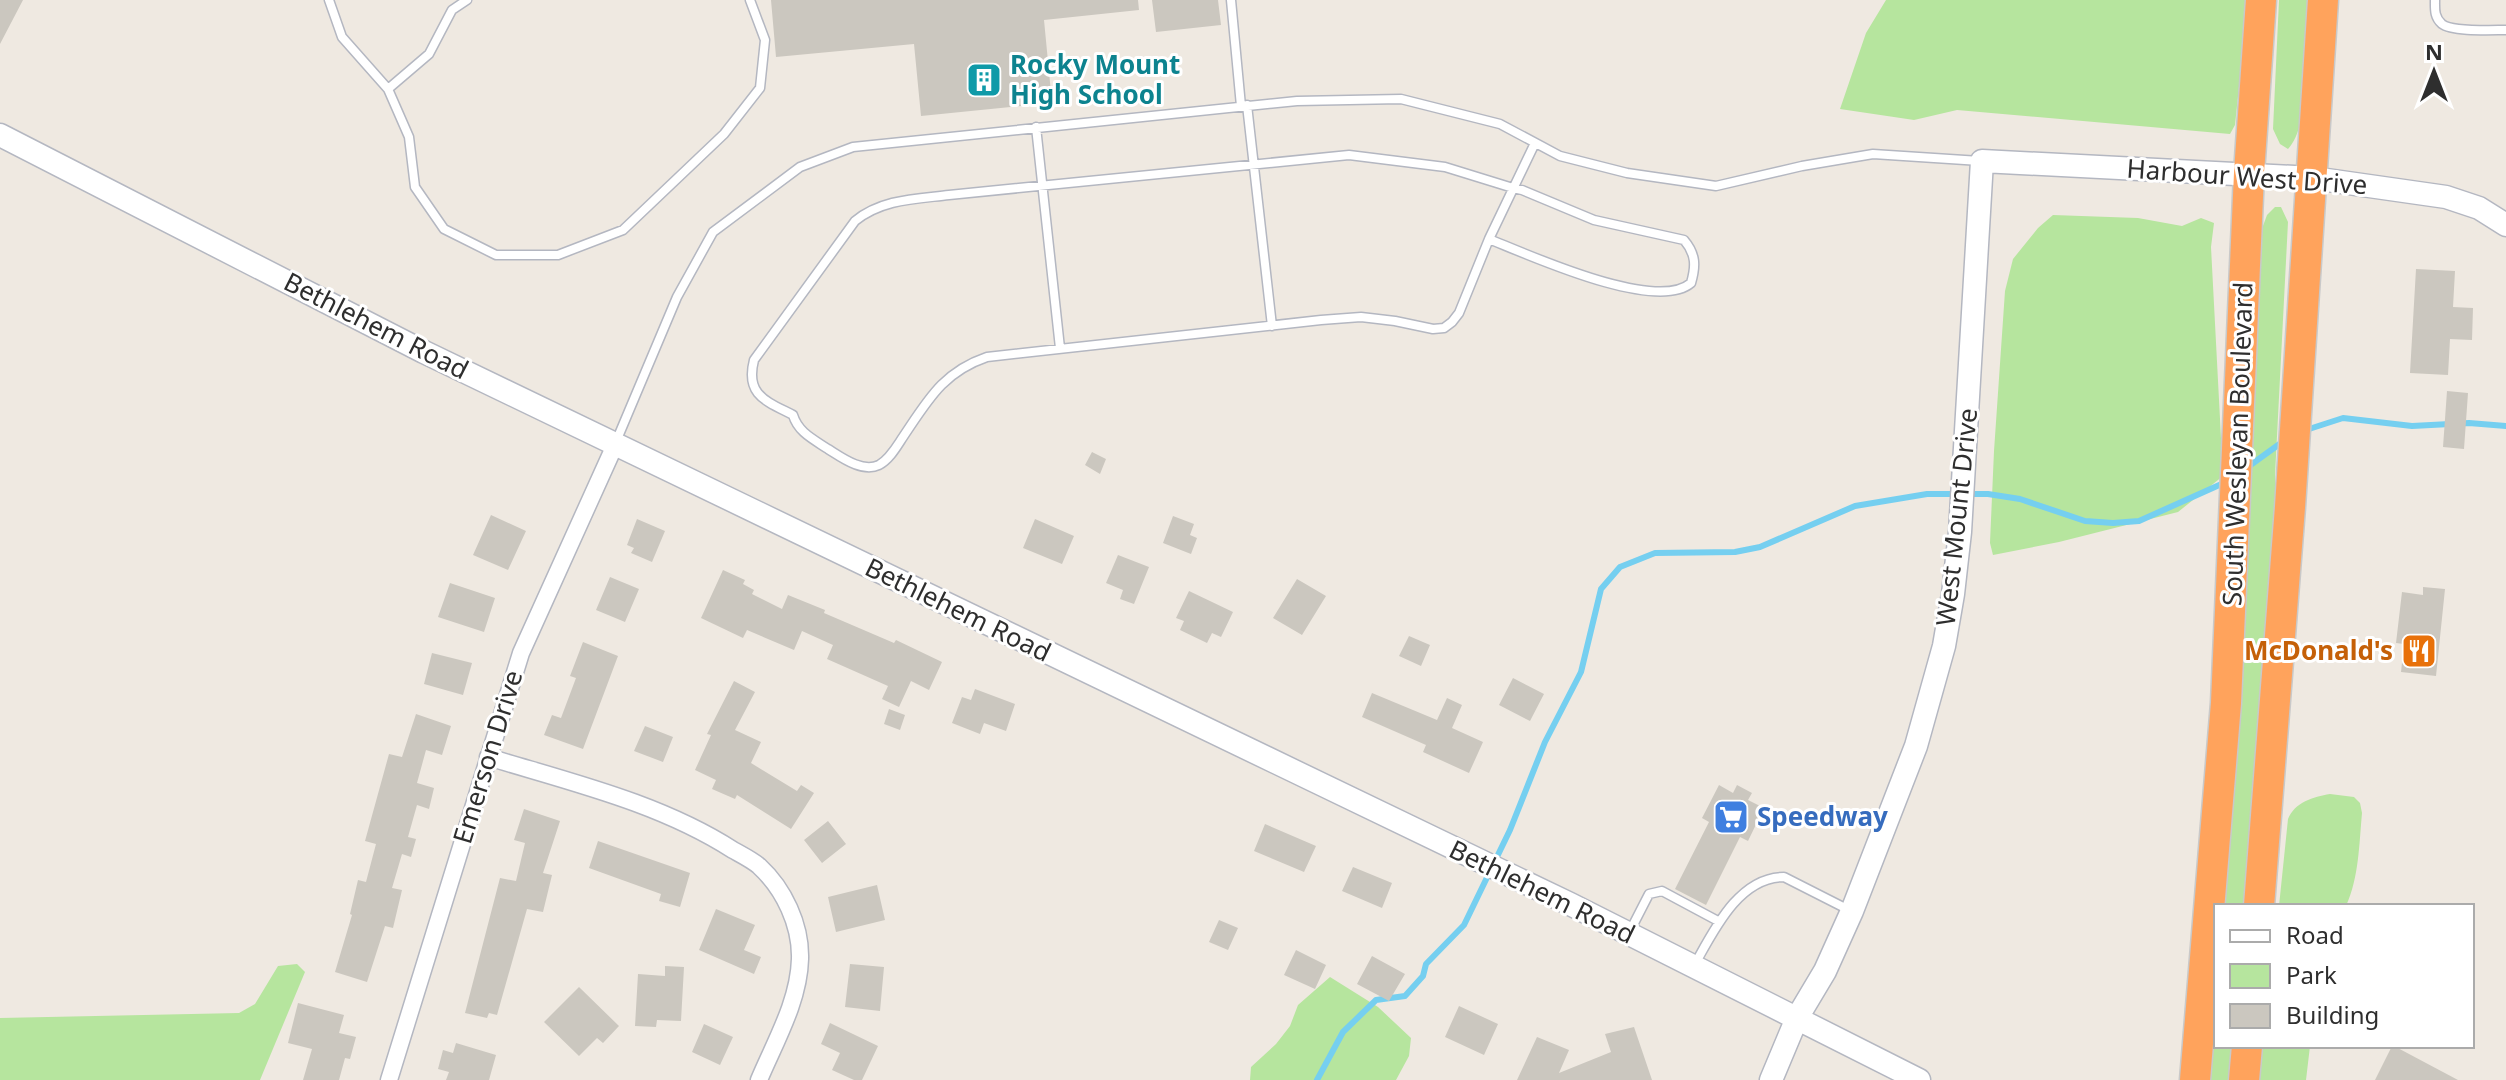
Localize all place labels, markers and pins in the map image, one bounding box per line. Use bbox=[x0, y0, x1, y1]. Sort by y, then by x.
place label: Rocky Mount High School bbox=[1010, 46, 1180, 112]
building icon: Rocky Mount High School bbox=[965, 61, 1003, 99]
place label: McDonald's bbox=[2244, 632, 2393, 668]
restaurant icon: McDonald's bbox=[2400, 632, 2438, 670]
supermarket icon: Speedway bbox=[1712, 798, 1750, 836]
place label: Speedway bbox=[1757, 798, 1888, 834]

